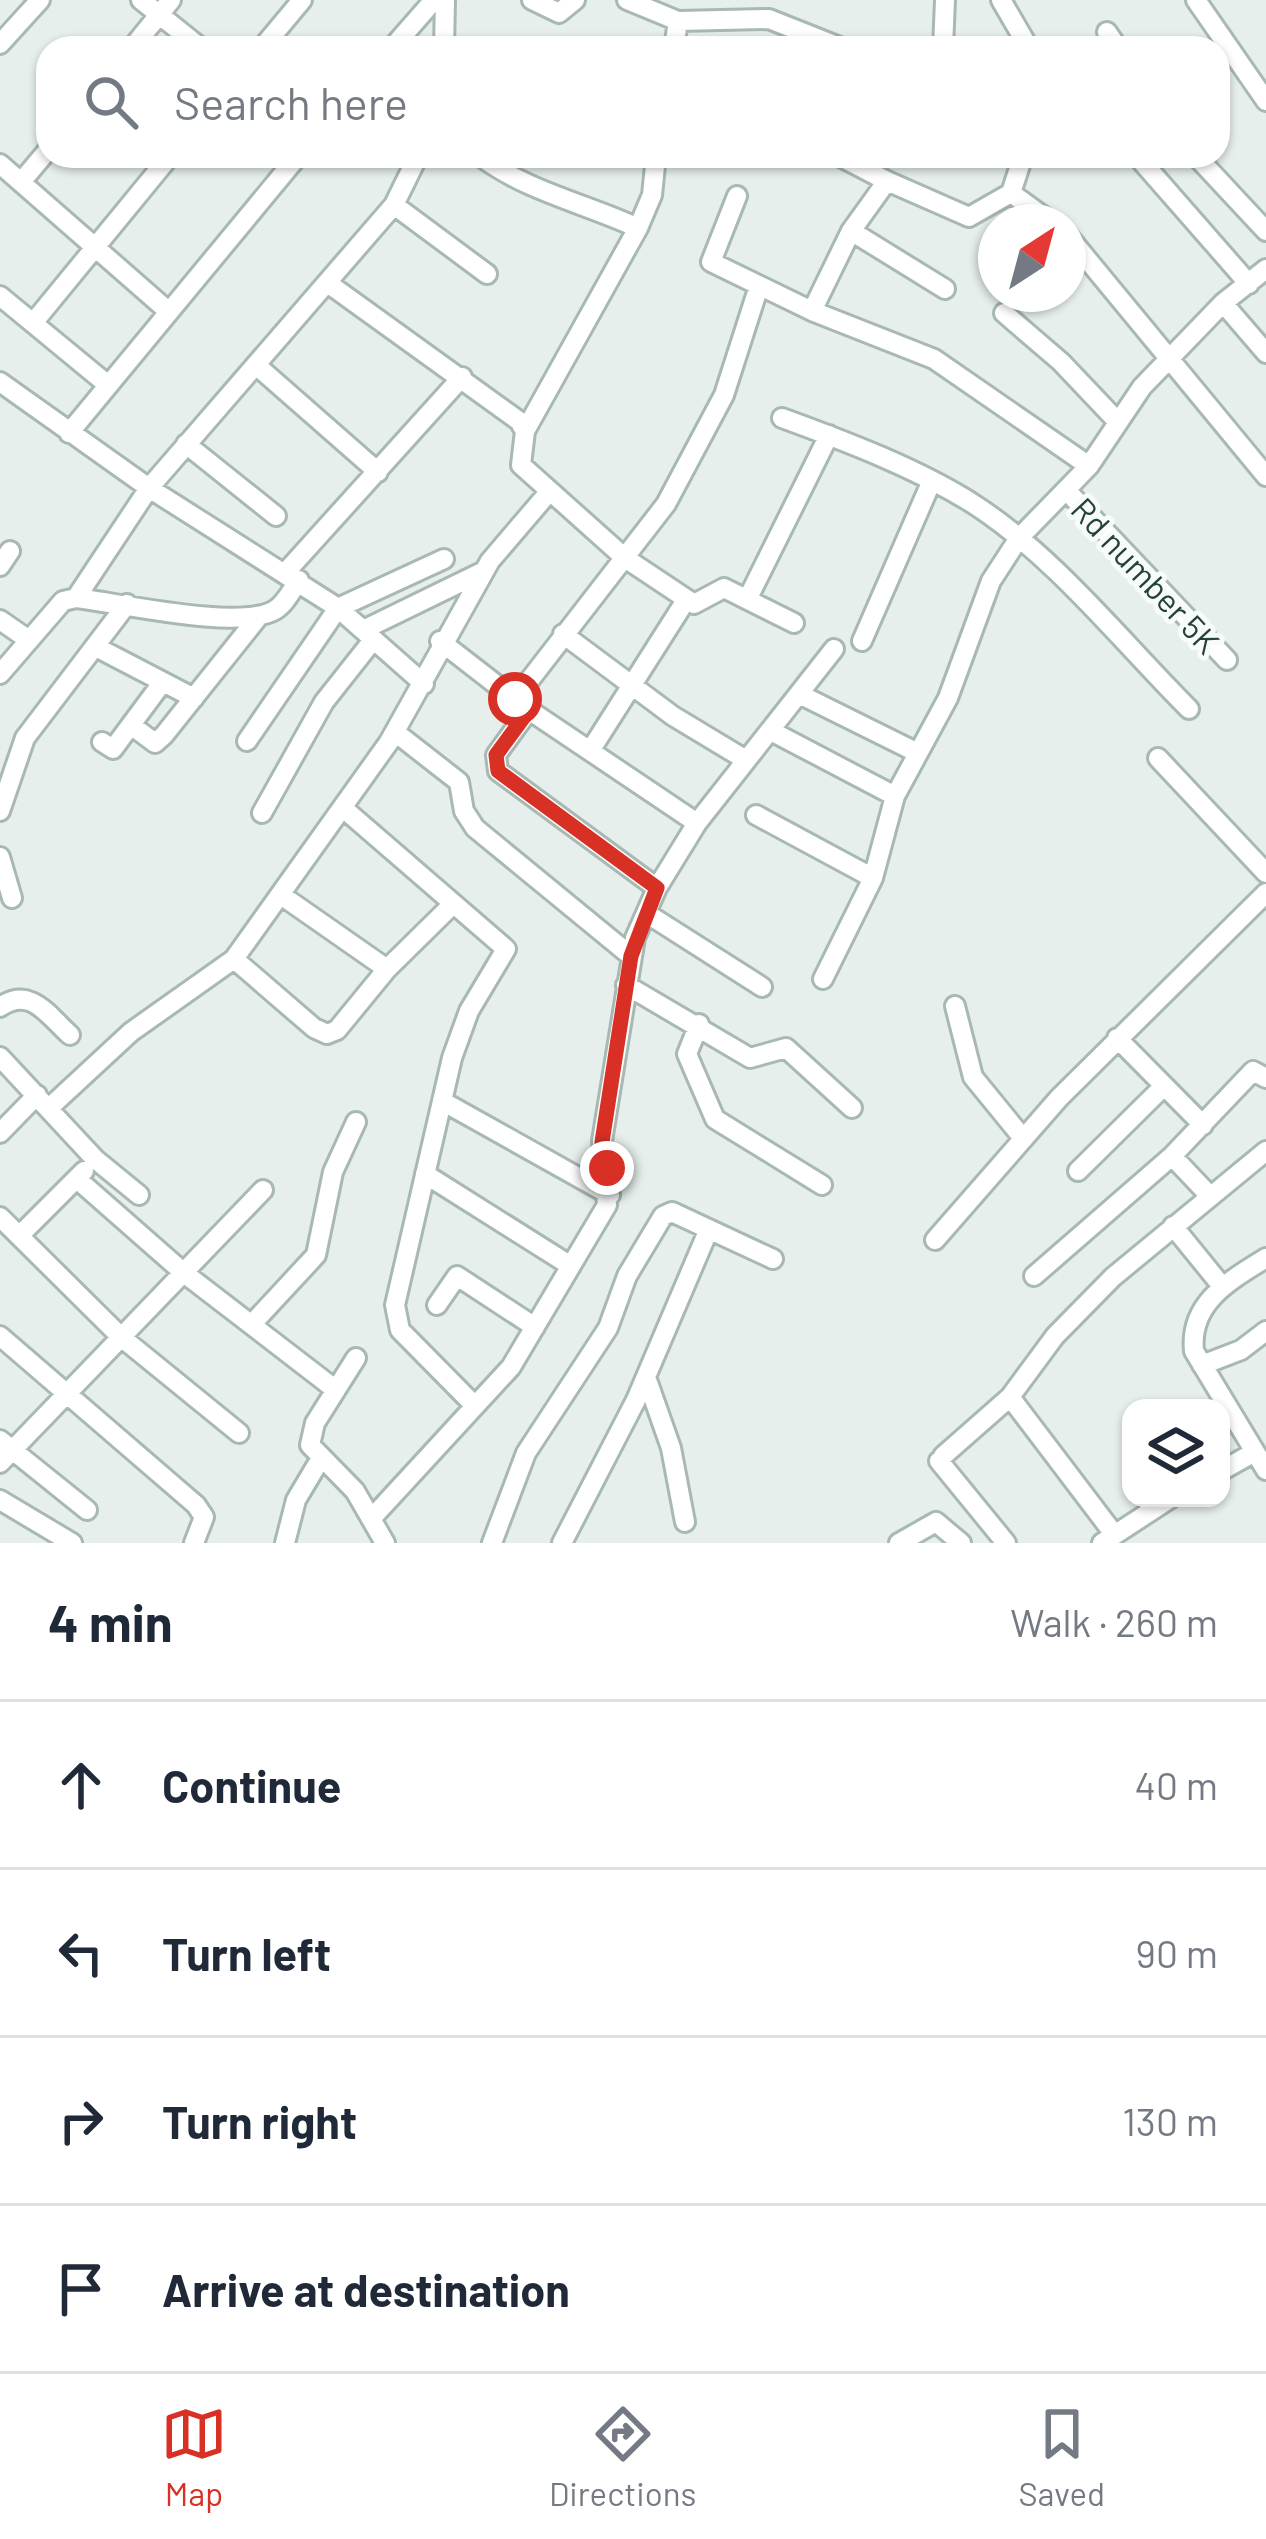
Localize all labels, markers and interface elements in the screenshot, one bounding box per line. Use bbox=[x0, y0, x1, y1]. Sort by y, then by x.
search box bbox=[36, 36, 1230, 168]
icon: search bbox=[78, 69, 144, 135]
text: Search here bbox=[174, 75, 408, 129]
north arrow bbox=[978, 204, 1086, 312]
street label: Rd number 5K bbox=[1064, 489, 1228, 661]
route start bbox=[488, 672, 542, 726]
route end bbox=[580, 1141, 634, 1195]
map controls bbox=[1122, 1399, 1230, 1507]
button: layers bbox=[1122, 1399, 1230, 1507]
text: 4 min bbox=[48, 1591, 173, 1652]
text: Walk · 260 m bbox=[1010, 1598, 1218, 1645]
icon: ahead bbox=[48, 1752, 114, 1818]
text: Continue bbox=[162, 1758, 341, 1812]
text: 40 m bbox=[1134, 1761, 1218, 1808]
icon: left bbox=[48, 1920, 114, 1986]
text: Turn left bbox=[162, 1926, 331, 1980]
text: 90 m bbox=[1136, 1929, 1218, 1976]
icon: right bbox=[48, 2088, 114, 2154]
text: Turn right bbox=[162, 2094, 357, 2148]
text: 130 m bbox=[1122, 2097, 1218, 2144]
icon: arrive bbox=[48, 2256, 114, 2322]
text: Arrive at destination bbox=[162, 2262, 570, 2316]
tab: Map bbox=[161, 2401, 227, 2513]
tab: Directions bbox=[549, 2401, 696, 2513]
tab: Saved bbox=[1018, 2401, 1105, 2513]

